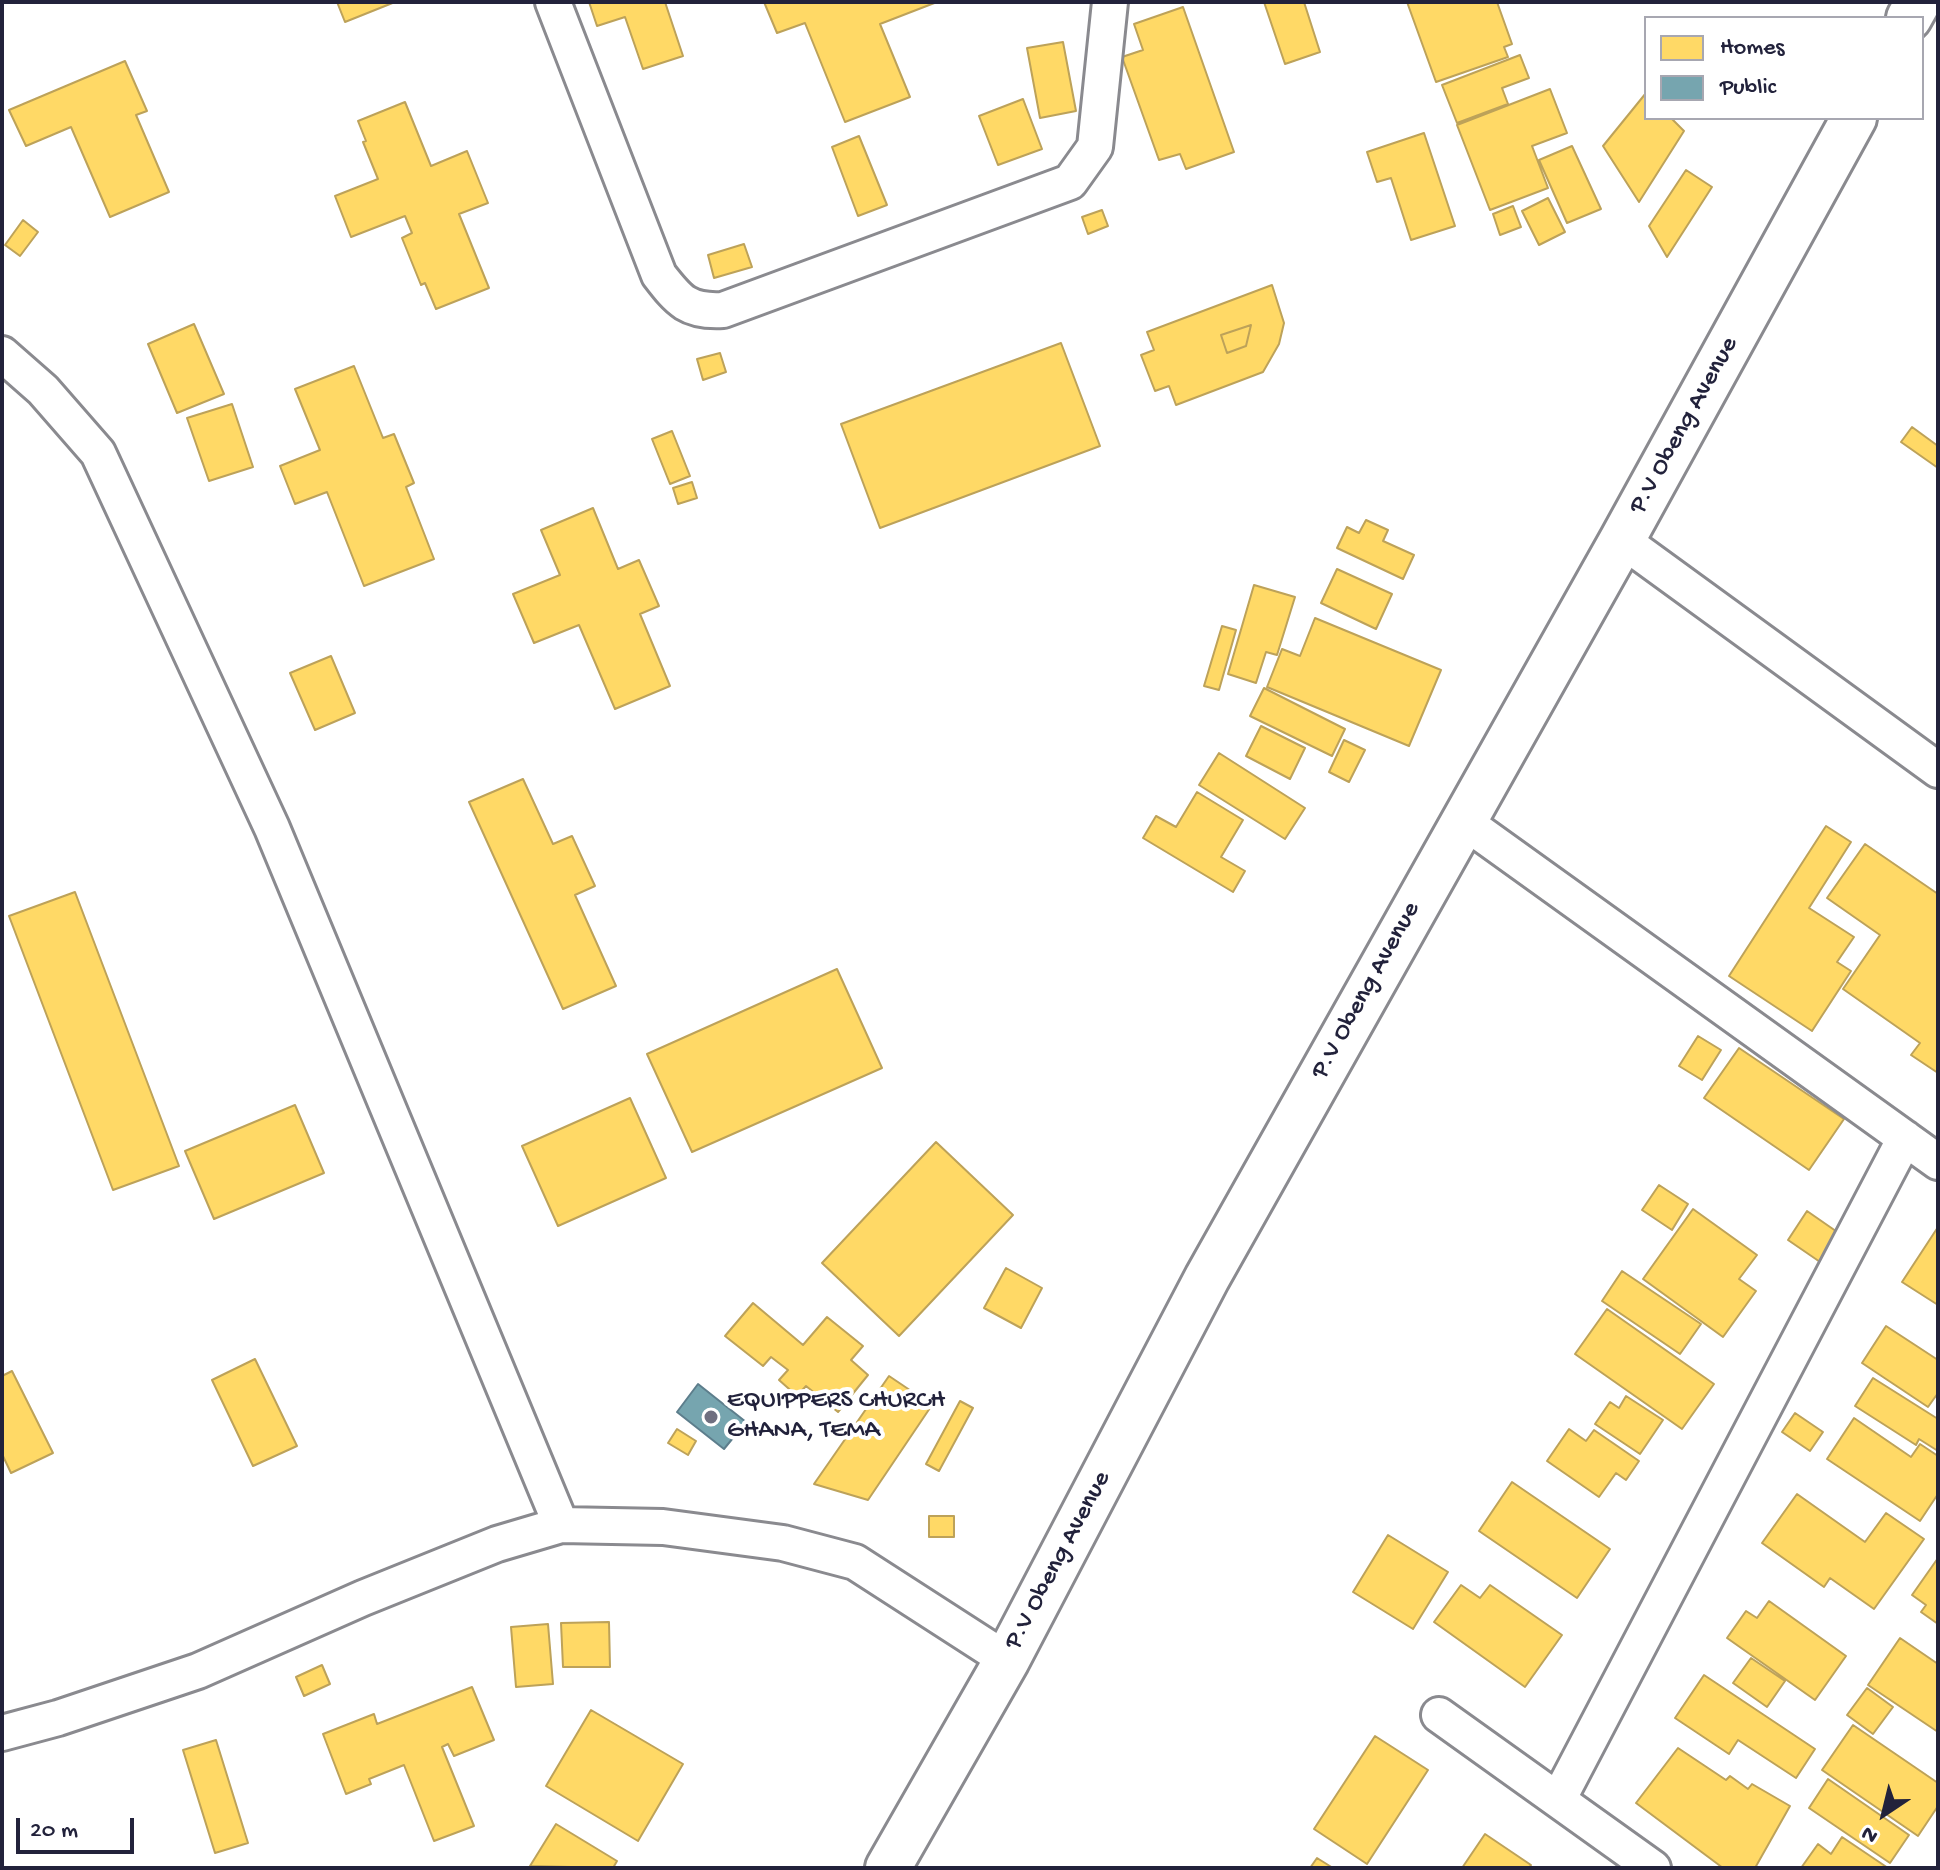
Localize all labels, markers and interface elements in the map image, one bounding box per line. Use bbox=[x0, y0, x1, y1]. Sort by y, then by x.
legend bbox=[1644, 16, 1924, 120]
text: Homes bbox=[1720, 34, 1784, 63]
text: Public bbox=[1720, 74, 1776, 103]
street label: P.V Obeng Avenue bbox=[1624, 332, 1746, 520]
street label: P.V Obeng Avenue bbox=[1306, 897, 1428, 1085]
place label: EQUIPPERS CHURCH GHANA, TEMA bbox=[727, 1386, 945, 1448]
marker: EQUIPPERS CHURCH GHANA, TEMA bbox=[702, 1408, 720, 1426]
street label: P.V Obeng Avenue bbox=[999, 1467, 1119, 1655]
north arrow bbox=[1844, 1774, 1924, 1854]
scale bar bbox=[20, 1802, 138, 1852]
text: 20 m bbox=[30, 1817, 78, 1846]
text: N bbox=[1857, 1819, 1884, 1848]

